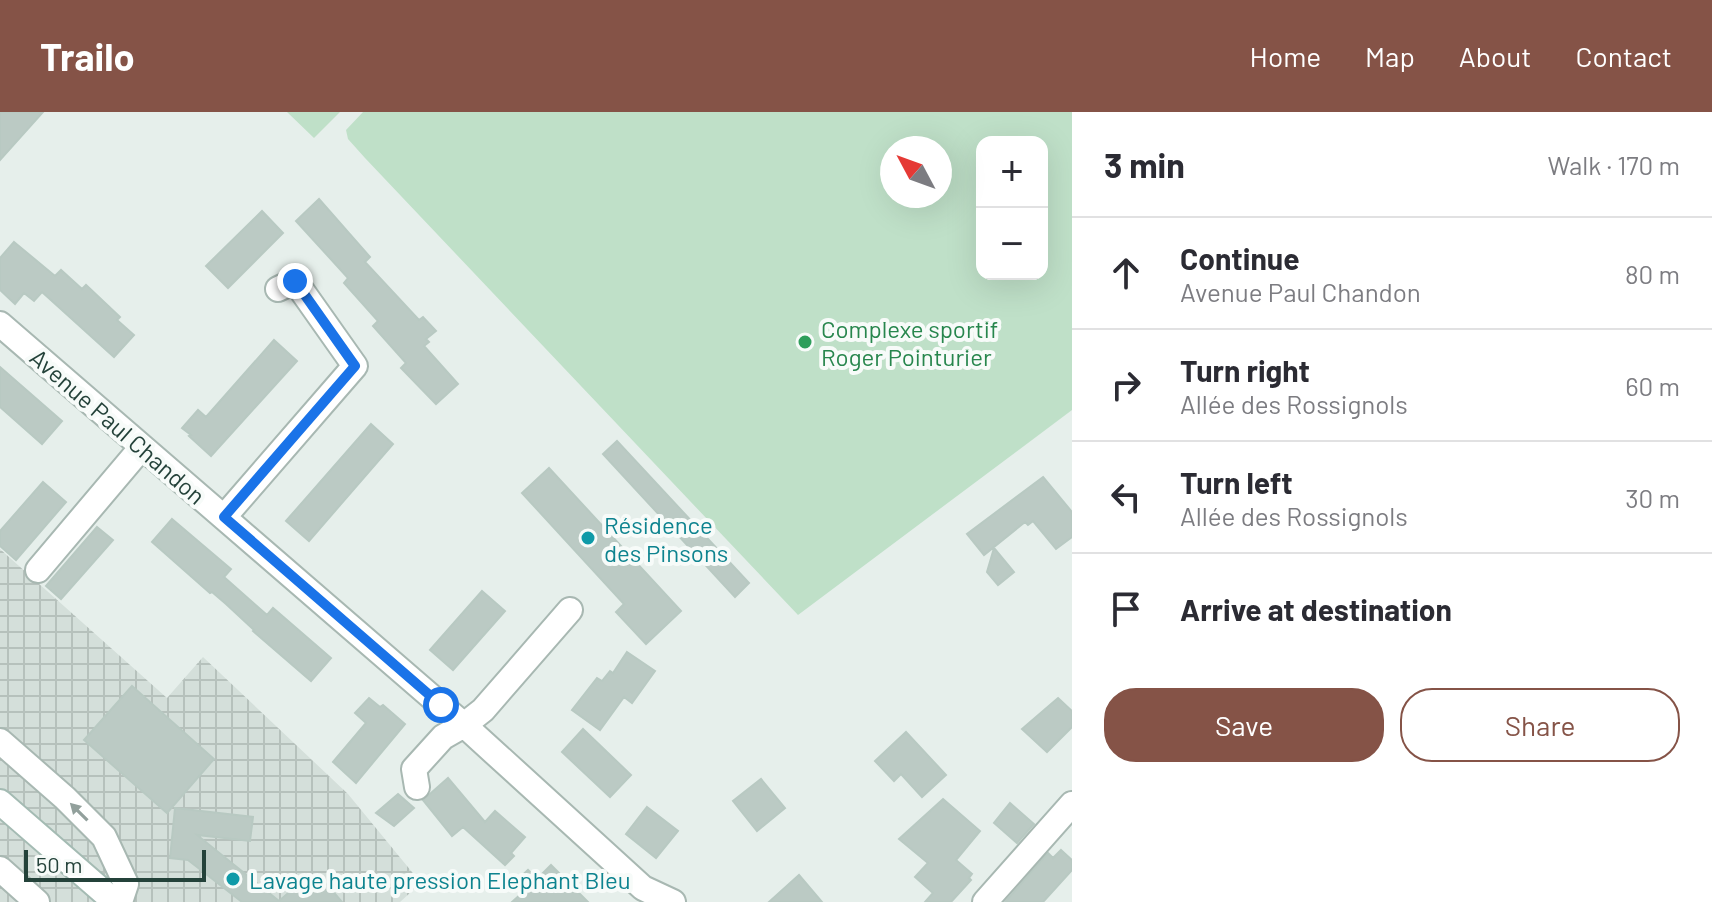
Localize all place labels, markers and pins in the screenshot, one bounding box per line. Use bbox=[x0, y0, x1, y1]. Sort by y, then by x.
place label: Complexe sportif Roger Pointurier bbox=[821, 314, 998, 371]
marker: Complexe sportif Roger Pointurier bbox=[796, 333, 814, 351]
place label: Résidence des Pinsons bbox=[604, 510, 728, 567]
marker: Résidence des Pinsons bbox=[579, 529, 597, 547]
place label: Lavage haute pression Elephant Bleu bbox=[249, 865, 631, 894]
marker: Lavage haute pression Elephant Bleu bbox=[224, 870, 242, 888]

